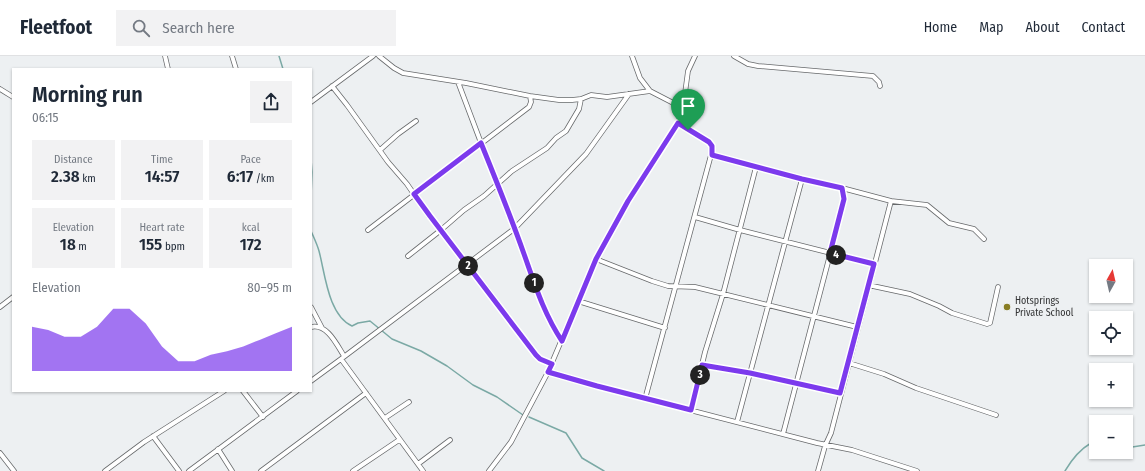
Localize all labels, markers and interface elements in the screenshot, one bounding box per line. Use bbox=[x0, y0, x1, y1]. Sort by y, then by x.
search box bbox=[116, 10, 396, 46]
text: Fleetfoot bbox=[20, 16, 92, 39]
icon: search bbox=[130, 17, 152, 39]
text: Search here bbox=[162, 19, 235, 37]
text: Home bbox=[924, 19, 957, 36]
text: Map bbox=[979, 19, 1003, 36]
text: About bbox=[1025, 19, 1060, 36]
text: Contact bbox=[1082, 19, 1125, 36]
text: Morning run bbox=[32, 81, 143, 108]
button: share bbox=[250, 81, 292, 123]
pin bbox=[671, 89, 705, 130]
icon: arrive bbox=[677, 95, 699, 117]
text: 06:15 bbox=[32, 110, 58, 125]
text: Distance bbox=[54, 153, 93, 166]
text: Time bbox=[151, 153, 173, 166]
text: Pace bbox=[240, 153, 261, 166]
text: 2.38 bbox=[51, 166, 80, 187]
text: 14:57 bbox=[145, 166, 179, 187]
text: 6:17 bbox=[227, 166, 253, 187]
text: km bbox=[80, 172, 96, 185]
text: /km bbox=[253, 172, 274, 185]
text: Elevation bbox=[53, 221, 94, 234]
text: Heart rate bbox=[139, 221, 185, 234]
text: kcal bbox=[242, 221, 260, 234]
text: 18 bbox=[60, 234, 76, 255]
text: 155 bbox=[139, 234, 162, 255]
text: 172 bbox=[240, 234, 262, 255]
text: m bbox=[76, 240, 87, 253]
text: bpm bbox=[162, 240, 185, 253]
pin: 4 bbox=[826, 245, 846, 265]
text: 4 bbox=[833, 248, 839, 261]
pin: 2 bbox=[458, 256, 478, 276]
text: 2 bbox=[465, 259, 471, 272]
north arrow bbox=[1089, 259, 1133, 303]
map controls bbox=[1089, 259, 1133, 459]
pin: 1 bbox=[524, 273, 544, 293]
text: 1 bbox=[532, 276, 536, 289]
text: Elevation bbox=[32, 280, 81, 295]
text: 80–95 m bbox=[247, 280, 292, 295]
place label: Hotsprings Private School bbox=[1015, 295, 1074, 319]
marker: Hotsprings Private School bbox=[1002, 302, 1012, 312]
button: locate bbox=[1089, 311, 1133, 355]
button: + bbox=[1089, 363, 1133, 407]
pin: 3 bbox=[690, 365, 710, 385]
text: 3 bbox=[697, 368, 703, 381]
button: − bbox=[1089, 415, 1133, 459]

